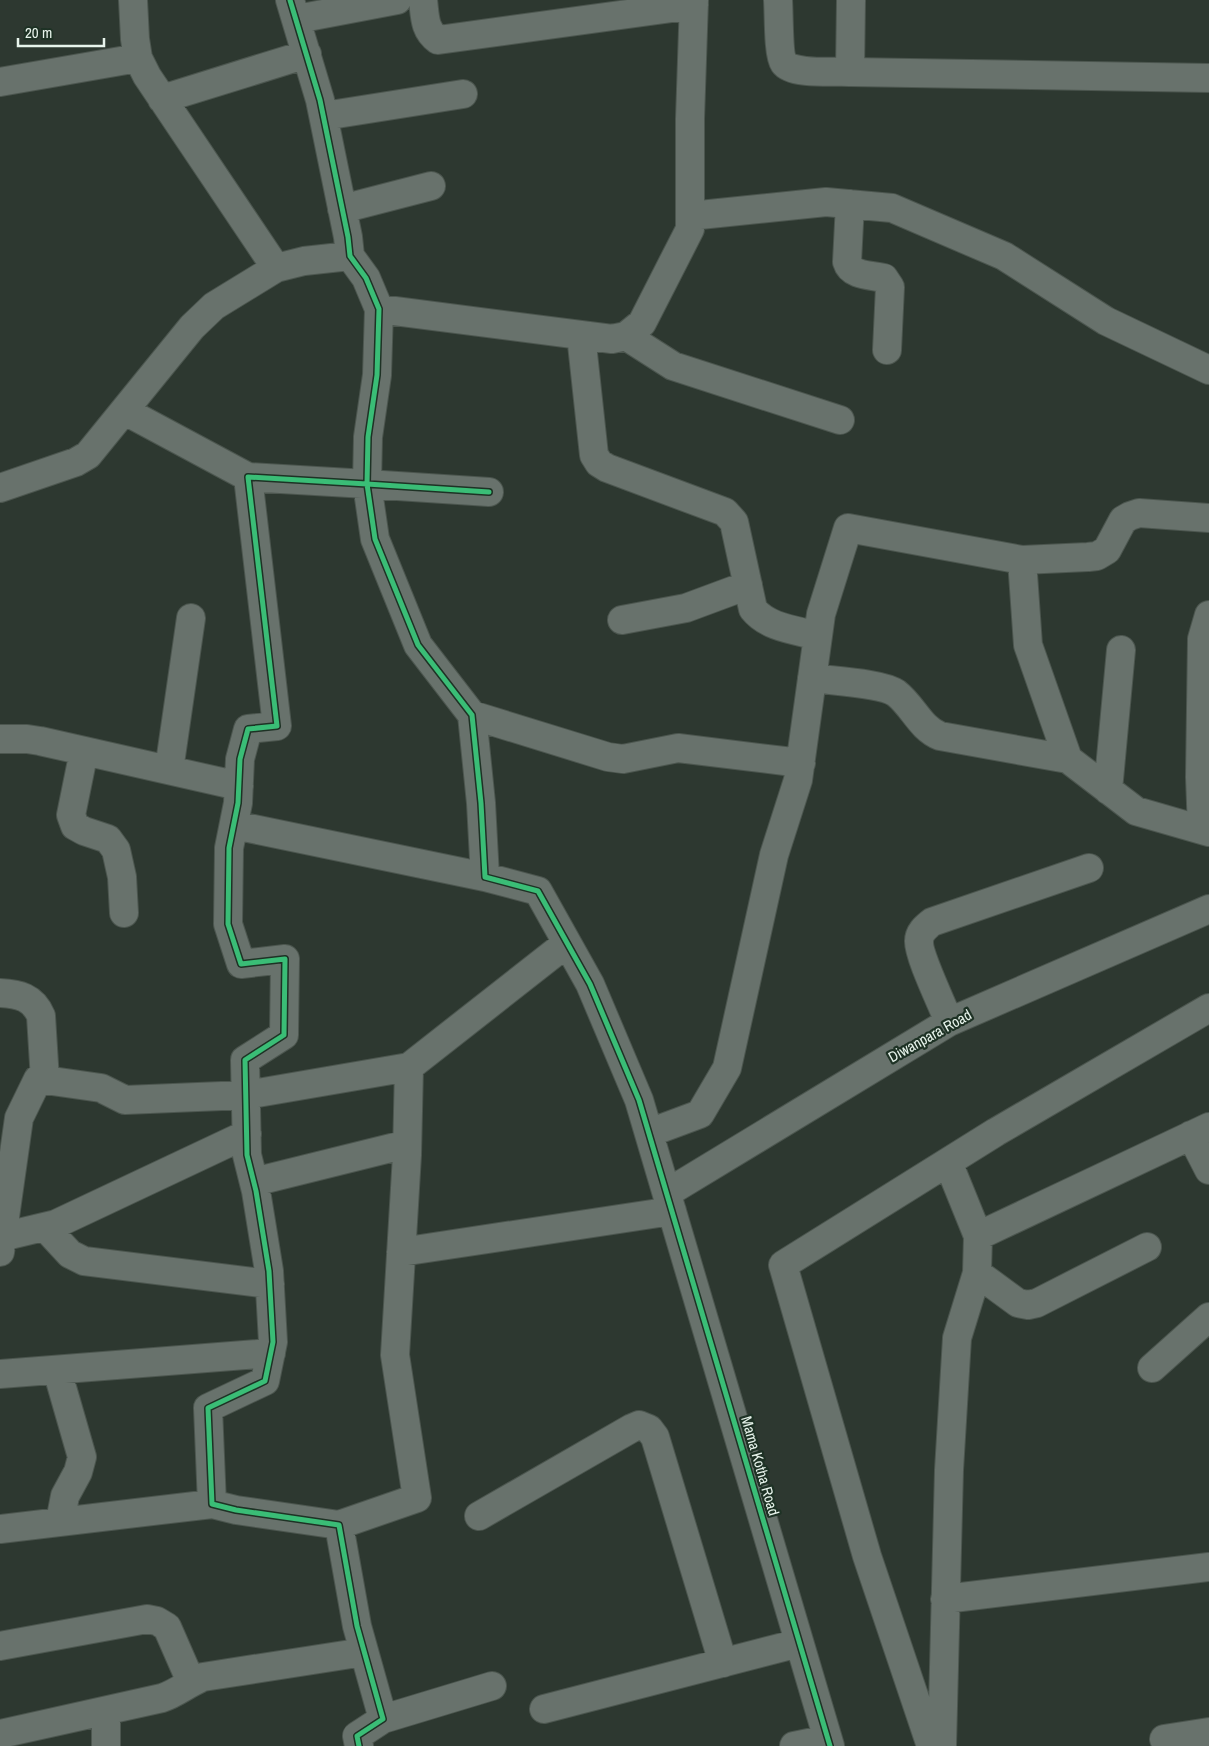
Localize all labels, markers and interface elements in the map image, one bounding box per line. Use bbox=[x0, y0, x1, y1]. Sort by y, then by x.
scale bar bbox=[18, 15, 104, 47]
text: 20 m bbox=[25, 22, 52, 43]
street label: Diwanpara Road bbox=[884, 1004, 975, 1067]
street label: Mama Kotha Road bbox=[736, 1414, 785, 1518]

